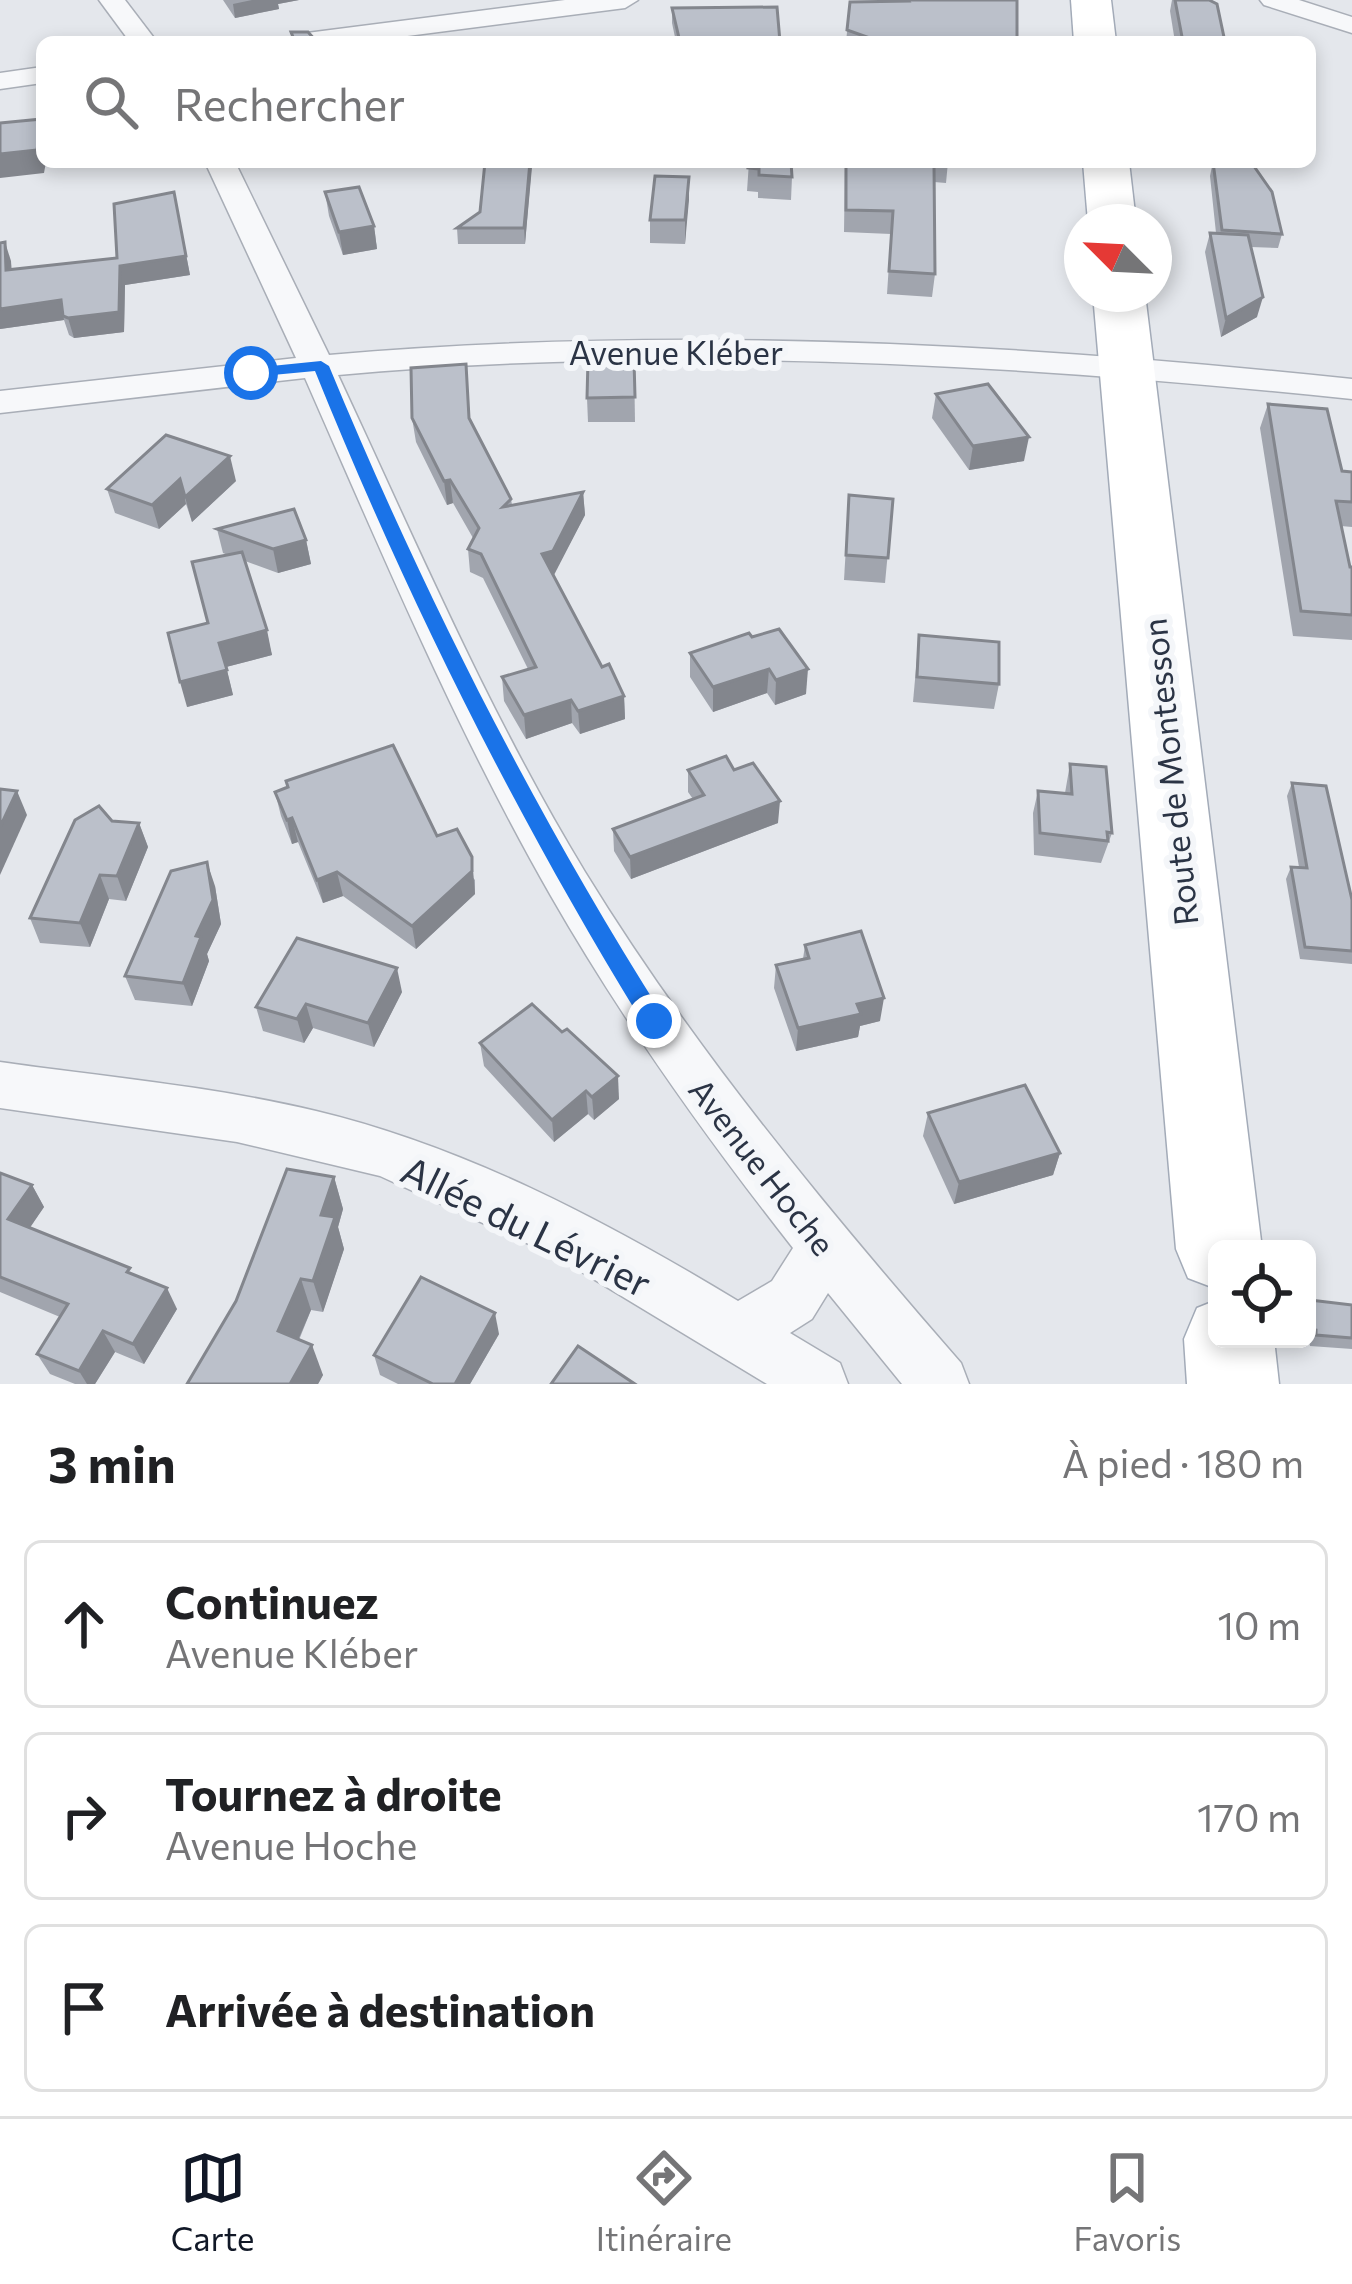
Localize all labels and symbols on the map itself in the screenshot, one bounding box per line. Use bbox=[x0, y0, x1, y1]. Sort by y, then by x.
north arrow bbox=[1064, 204, 1172, 312]
street label: Avenue Kléber bbox=[569, 331, 783, 372]
route start bbox=[224, 346, 278, 400]
street label: Route de Montesson bbox=[1132, 616, 1206, 928]
route end bbox=[627, 994, 681, 1048]
street label: Avenue Hoche bbox=[681, 1069, 845, 1263]
street label: Allée du Lévrier bbox=[395, 1144, 659, 1306]

